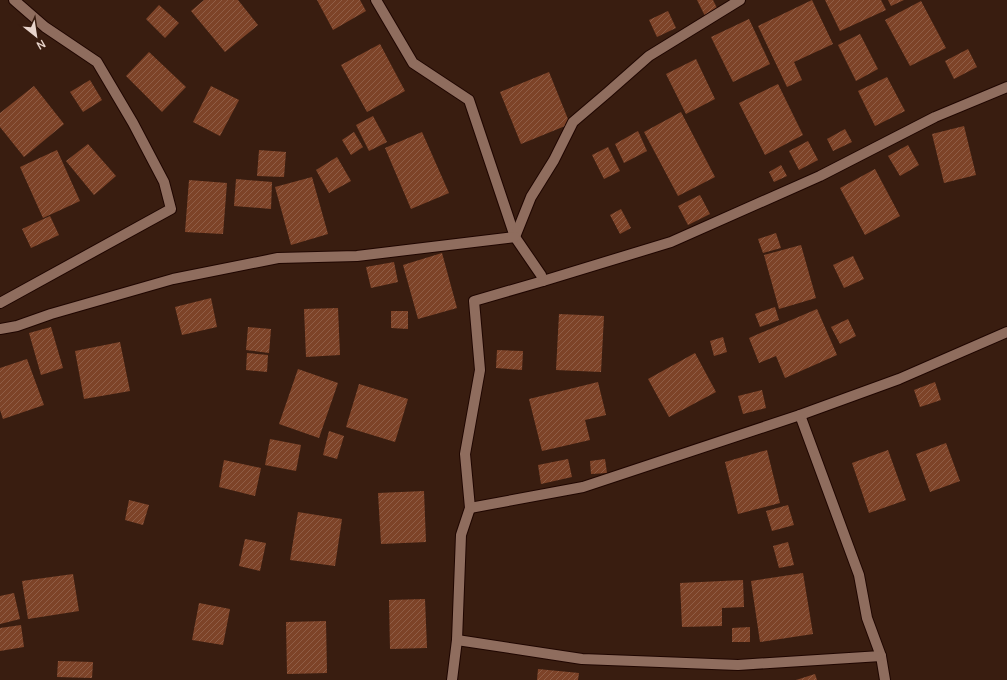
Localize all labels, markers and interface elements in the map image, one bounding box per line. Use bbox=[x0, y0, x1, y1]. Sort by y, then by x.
north arrow bbox=[16, 16, 56, 56]
text: N bbox=[34, 37, 48, 54]

